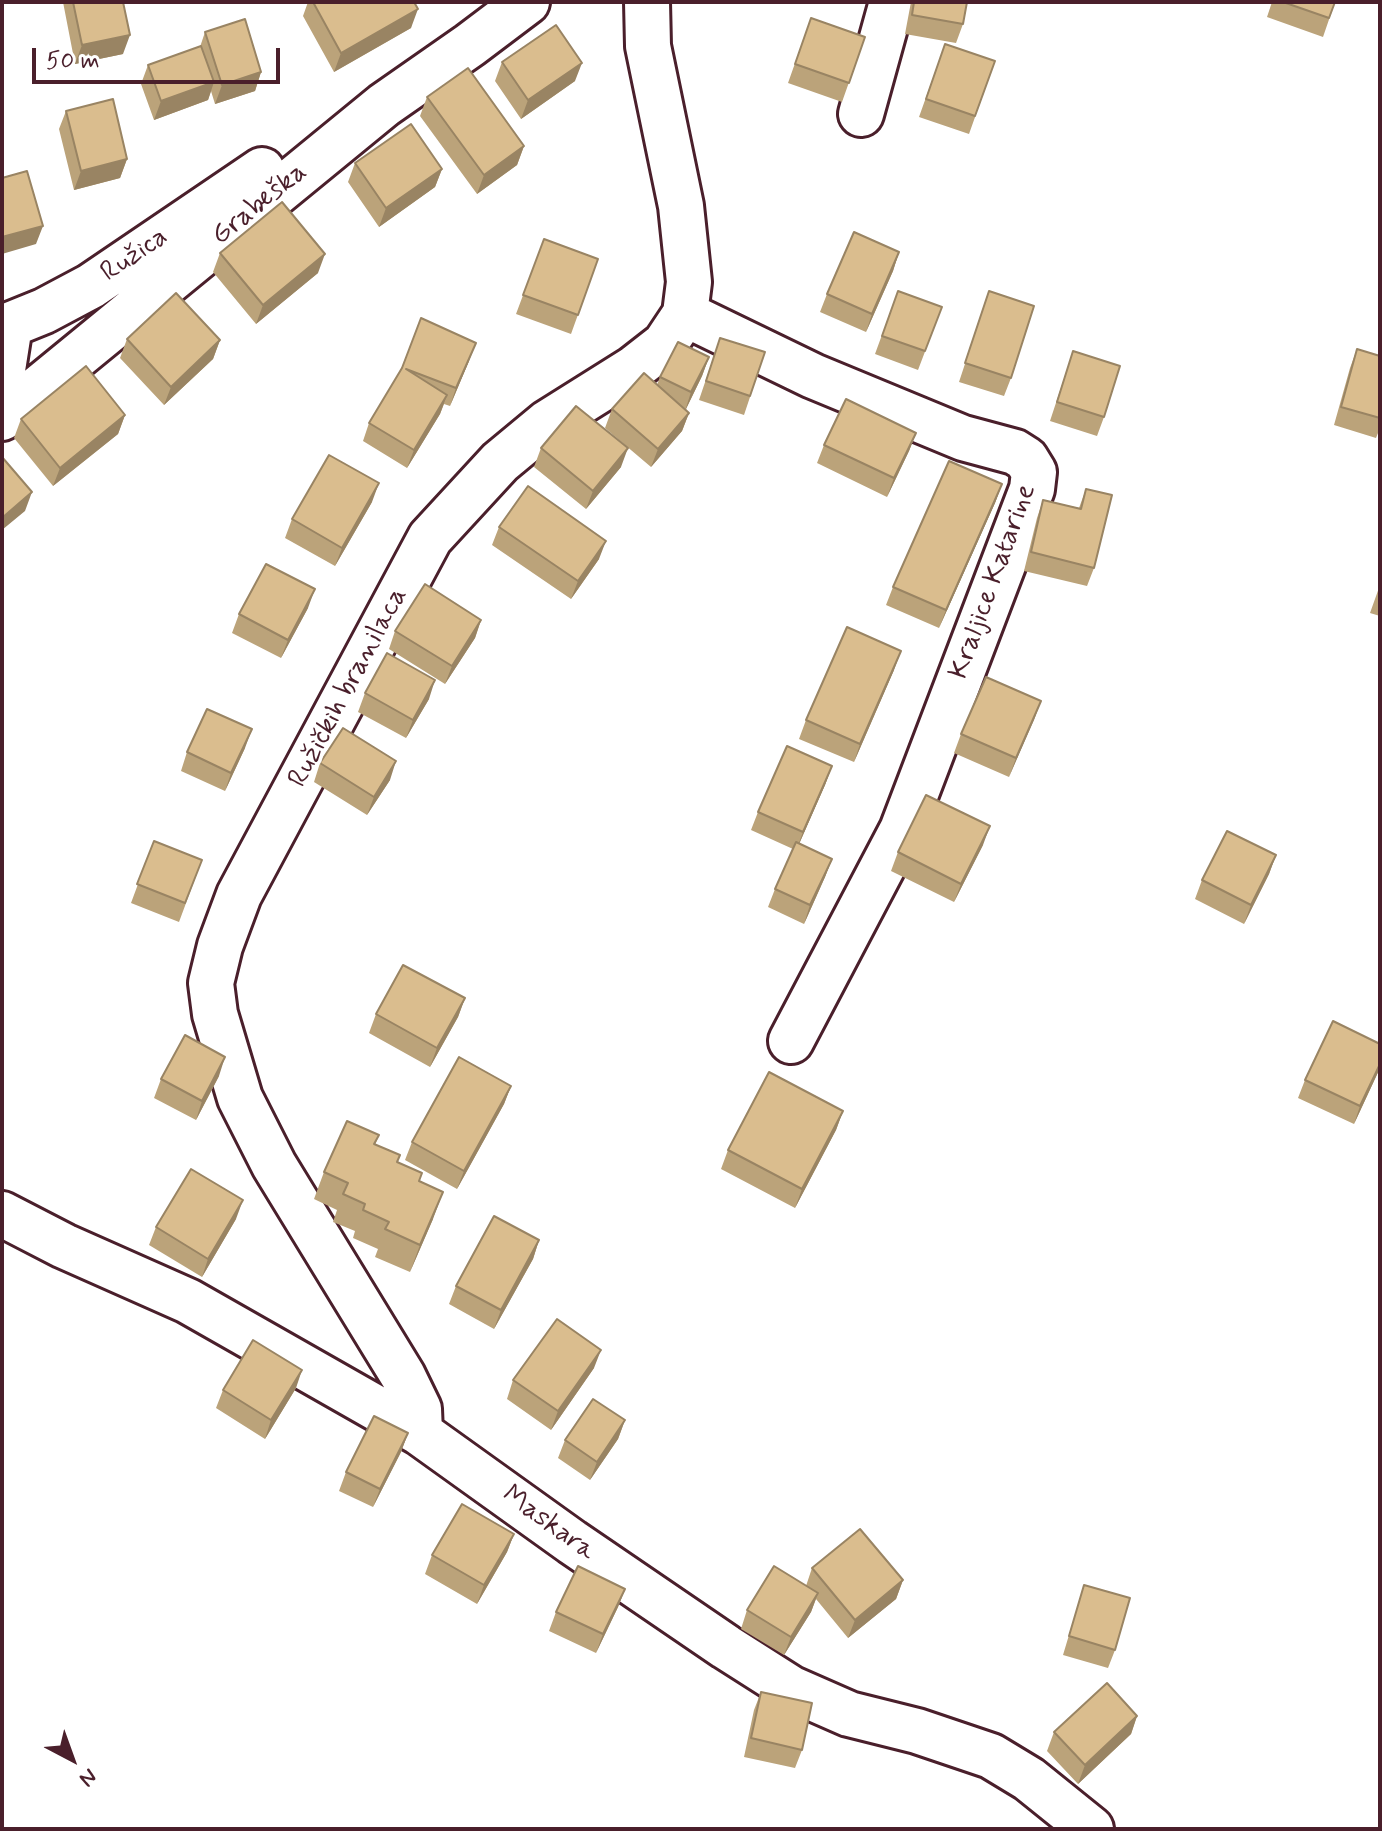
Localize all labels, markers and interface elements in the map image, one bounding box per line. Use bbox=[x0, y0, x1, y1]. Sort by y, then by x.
scale bar bbox=[36, 32, 284, 82]
text: 50 m bbox=[46, 46, 100, 77]
street label: Grabeška bbox=[206, 156, 314, 254]
street label: Ružica bbox=[95, 221, 175, 291]
street label: Kraljice Katarine bbox=[943, 480, 1045, 684]
street label: Ružičkih branilaca bbox=[282, 582, 416, 794]
street label: Maskara bbox=[495, 1479, 601, 1569]
north arrow bbox=[32, 1719, 112, 1799]
text: N bbox=[73, 1762, 102, 1792]

